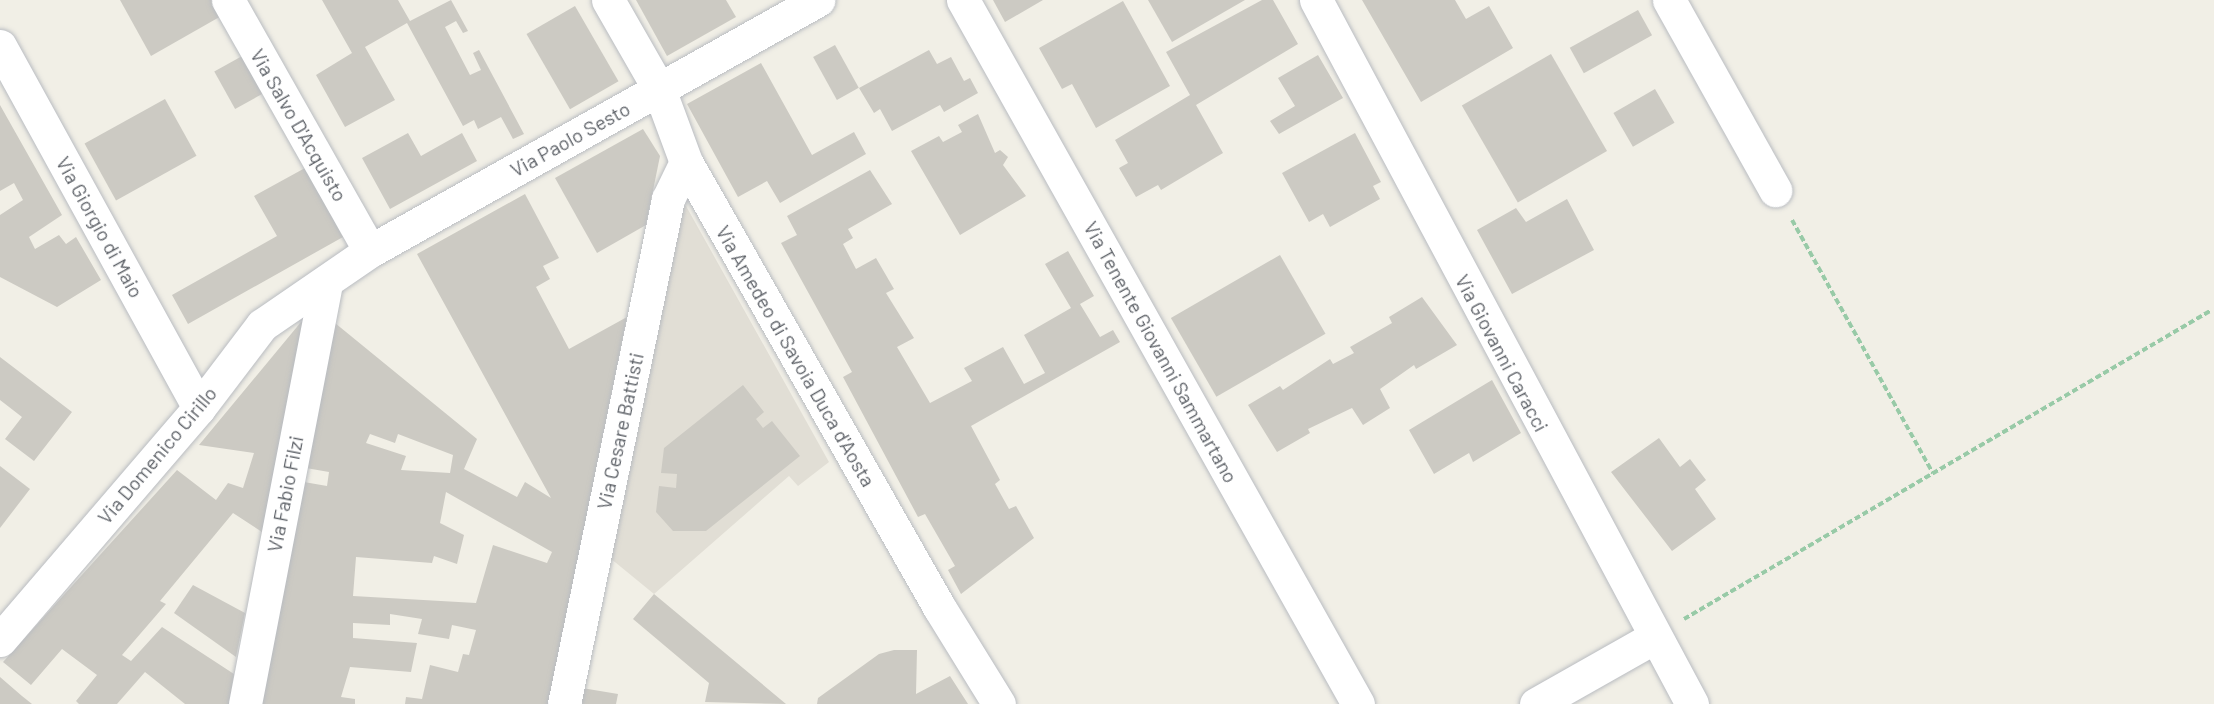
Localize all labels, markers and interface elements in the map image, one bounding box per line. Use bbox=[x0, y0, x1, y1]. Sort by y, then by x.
street label: Via Salvo D'Acquisto bbox=[246, 45, 352, 205]
street label: Via Paolo Sesto bbox=[506, 96, 634, 182]
street label: Via Giorgio di Maio bbox=[51, 152, 149, 302]
street label: Via Tenente Giovanni Sammartano bbox=[1079, 217, 1243, 487]
street label: Via Amedeo di Savoia Duca d'Aosta bbox=[711, 221, 881, 491]
street label: Via Giovanni Caracci bbox=[1450, 270, 1554, 436]
street label: Via Cesare Battisti bbox=[592, 350, 648, 512]
street label: Via Domenico Cirillo bbox=[92, 381, 222, 529]
street label: Via Fabio Filzi bbox=[262, 434, 308, 554]

